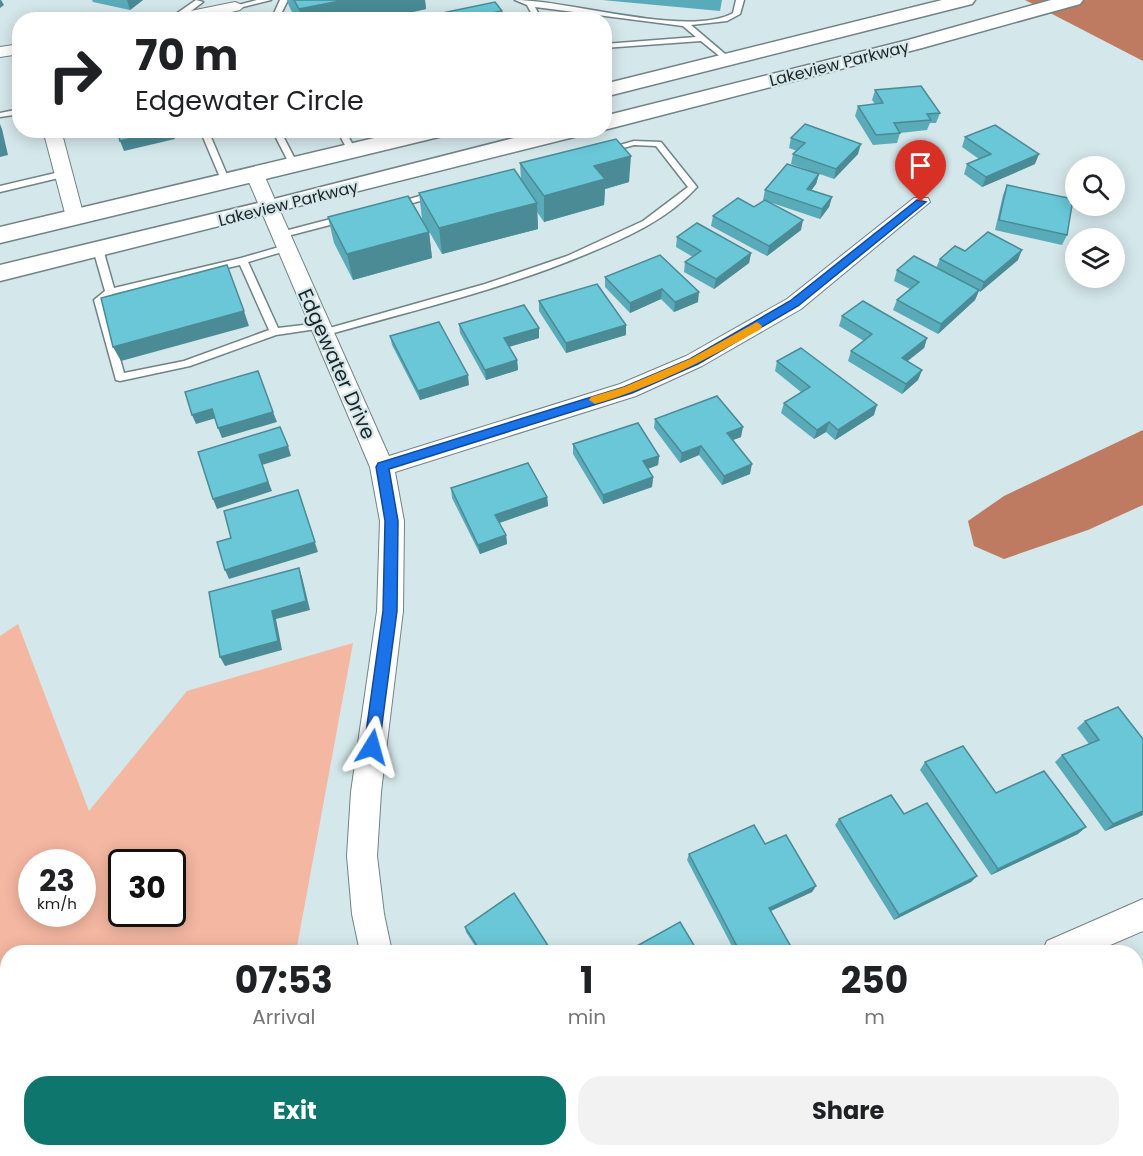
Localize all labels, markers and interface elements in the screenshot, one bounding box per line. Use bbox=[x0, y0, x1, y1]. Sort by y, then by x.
text: 70 m bbox=[135, 26, 238, 85]
street label: Lakeview Parkway bbox=[767, 35, 911, 92]
icon: right bbox=[36, 36, 114, 114]
text: Edgewater Circle bbox=[135, 82, 364, 119]
pin bbox=[895, 140, 946, 202]
icon: arrive bbox=[904, 149, 937, 182]
map controls bbox=[1065, 156, 1125, 288]
button: search bbox=[1065, 156, 1125, 216]
street label: Lakeview Parkway bbox=[216, 175, 360, 232]
button: layers bbox=[1065, 228, 1125, 288]
street label: Edgewater Drive bbox=[291, 284, 383, 444]
position arrow bbox=[340, 715, 404, 779]
speed limit sign: 30 bbox=[108, 849, 186, 927]
text: 23 bbox=[39, 859, 75, 902]
text: km/h bbox=[37, 893, 77, 914]
text: 07:53 bbox=[235, 955, 333, 1006]
text: 1 bbox=[580, 955, 594, 1006]
text: 250 bbox=[841, 955, 908, 1006]
text: Arrival bbox=[252, 1003, 315, 1031]
text: min bbox=[568, 1003, 606, 1031]
text: m bbox=[864, 1003, 885, 1031]
button: Exit bbox=[24, 1076, 566, 1145]
button: Share bbox=[578, 1076, 1119, 1145]

